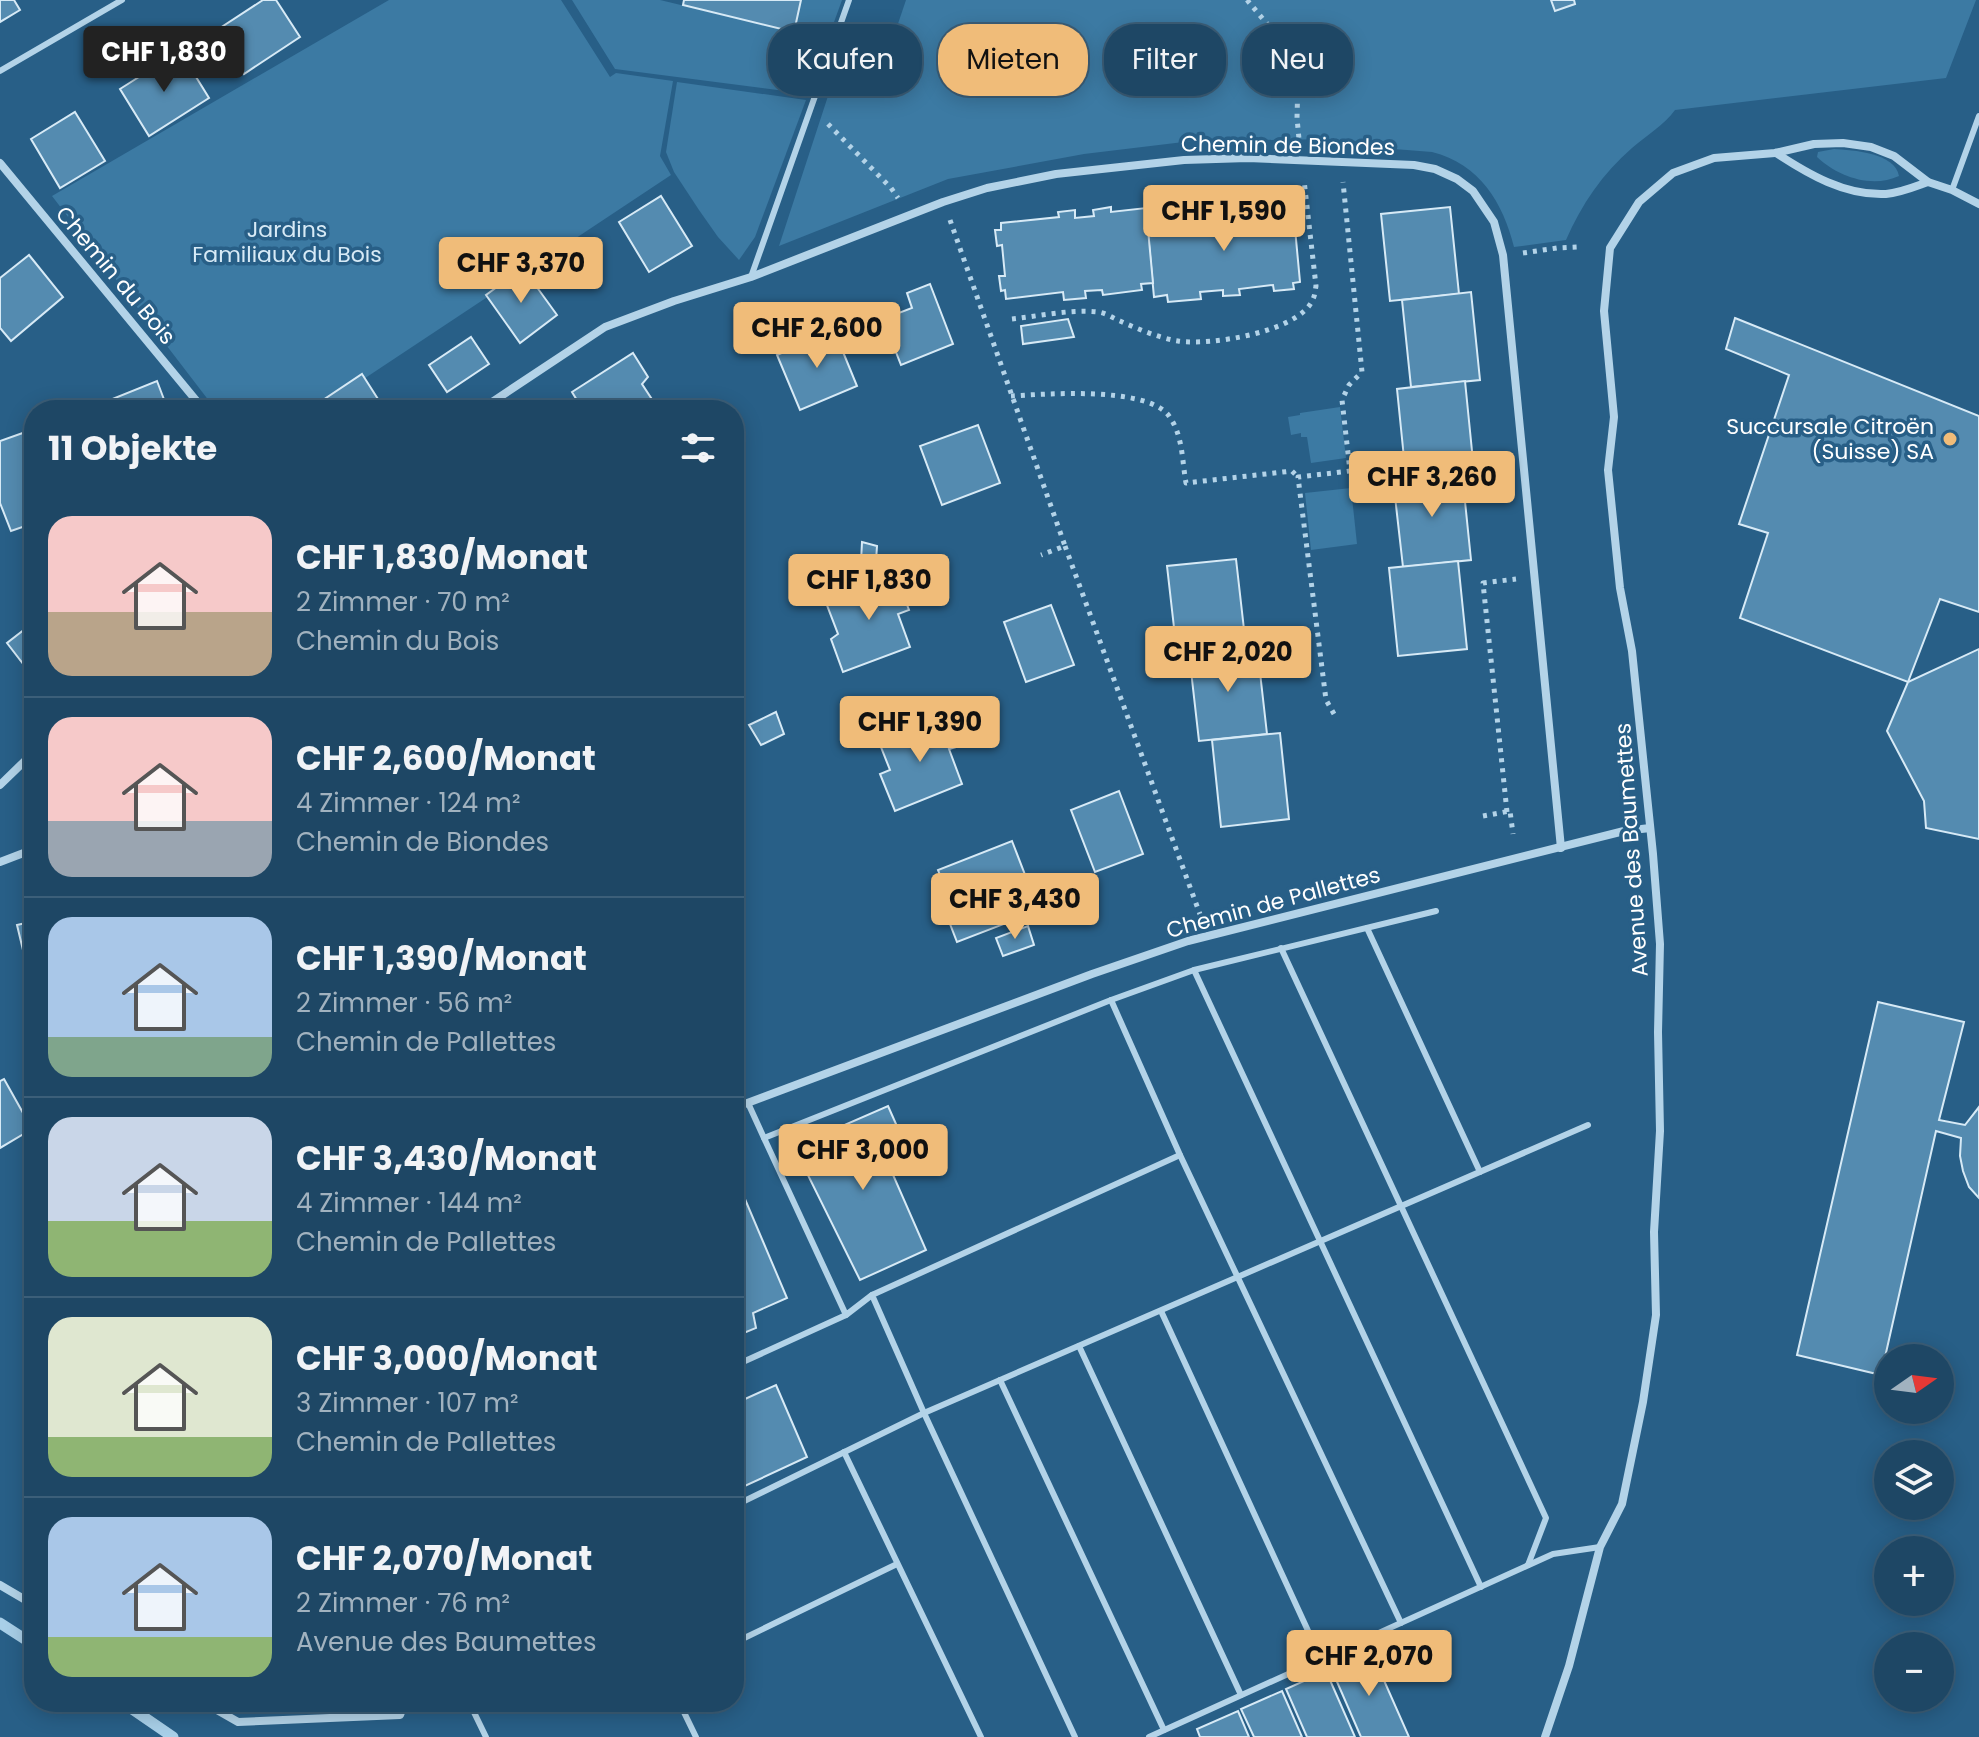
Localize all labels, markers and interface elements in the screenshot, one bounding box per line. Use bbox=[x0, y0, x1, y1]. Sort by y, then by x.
chip: Kaufen bbox=[768, 24, 922, 96]
chip: Mieten bbox=[938, 24, 1088, 96]
chip: Filter bbox=[1104, 24, 1226, 96]
chip: Neu bbox=[1242, 24, 1353, 96]
pin: CHF 1,830 bbox=[72, 26, 256, 94]
text: CHF 1,830 bbox=[101, 34, 227, 70]
street label: Chemin de Biondes bbox=[1181, 128, 1395, 163]
pin: CHF 1,590 bbox=[1132, 185, 1316, 253]
text: CHF 1,590 bbox=[1161, 193, 1287, 229]
street label: Chemin du Bois bbox=[48, 199, 183, 351]
park label: Jardins Familiaux du Bois bbox=[192, 214, 382, 270]
pin: CHF 3,370 bbox=[429, 237, 613, 305]
text: CHF 3,370 bbox=[457, 245, 585, 281]
pin: CHF 2,600 bbox=[725, 302, 909, 370]
text: CHF 2,600 bbox=[751, 310, 883, 346]
place label: Succursale Citroën (Suisse) SA bbox=[1726, 411, 1934, 467]
text: 11 Objekte bbox=[48, 424, 217, 472]
icon: filters bbox=[676, 426, 720, 470]
marker: Succursale Citroën (Suisse) SA bbox=[1941, 430, 1959, 448]
pin: CHF 3,260 bbox=[1340, 451, 1524, 519]
text: CHF 3,260 bbox=[1367, 459, 1497, 495]
text: CHF 1,830/Monat bbox=[296, 533, 588, 581]
icon: home bbox=[112, 548, 208, 644]
pin: CHF 1,830 bbox=[777, 554, 961, 622]
text: CHF 1,830 bbox=[806, 562, 932, 598]
text: 2 Zimmer · 70 m² bbox=[296, 584, 510, 620]
text: Chemin du Bois bbox=[296, 623, 499, 659]
pin: CHF 2,020 bbox=[1136, 626, 1320, 694]
text: CHF 2,020 bbox=[1163, 634, 1293, 670]
pin: CHF 1,390 bbox=[828, 696, 1012, 764]
text: CHF 1,390 bbox=[858, 704, 982, 740]
street label: Avenue des Baumettes bbox=[1607, 722, 1656, 978]
text: CHF 2,600/Monat bbox=[296, 734, 596, 782]
icon: home bbox=[112, 749, 208, 845]
text: 4 Zimmer · 124 m² bbox=[296, 785, 520, 821]
text: Chemin de Biondes bbox=[296, 824, 549, 860]
street label: Chemin de Pallettes bbox=[1163, 859, 1384, 946]
pin: CHF 3,430 bbox=[923, 873, 1107, 941]
text: CHF 3,430 bbox=[949, 881, 1081, 917]
text: CHF 1,390/Monat bbox=[296, 934, 587, 982]
icon: home bbox=[112, 949, 208, 1045]
text: 2 Zimmer · 56 m² bbox=[296, 985, 512, 1021]
text: Chemin de Pallettes bbox=[296, 1024, 556, 1060]
pin: CHF 3,000 bbox=[771, 1124, 955, 1192]
text: CHF 3,000 bbox=[797, 1132, 929, 1168]
text: CHF 3,430/Monat bbox=[296, 1134, 597, 1182]
icon: home bbox=[112, 1149, 208, 1245]
text: 4 Zimmer · 144 m² bbox=[296, 1185, 522, 1221]
text: Chemin de Pallettes bbox=[296, 1224, 556, 1260]
text: CHF 3,000/Monat bbox=[296, 1334, 597, 1382]
north arrow bbox=[1874, 1344, 1954, 1424]
map controls bbox=[1874, 1344, 1954, 1712]
icon: home bbox=[112, 1349, 208, 1445]
text: 3 Zimmer · 107 m² bbox=[296, 1385, 519, 1421]
text: Chemin de Pallettes bbox=[296, 1424, 556, 1460]
button: layers bbox=[1874, 1440, 1954, 1520]
text: CHF 2,070/Monat bbox=[296, 1534, 592, 1582]
button: + bbox=[1874, 1536, 1954, 1616]
icon: home bbox=[112, 1549, 208, 1645]
text: 2 Zimmer · 76 m² bbox=[296, 1585, 510, 1621]
text: Avenue des Baumettes bbox=[296, 1624, 596, 1660]
pin: CHF 2,070 bbox=[1277, 1630, 1461, 1698]
button: − bbox=[1874, 1632, 1954, 1712]
text: CHF 2,070 bbox=[1305, 1638, 1433, 1674]

